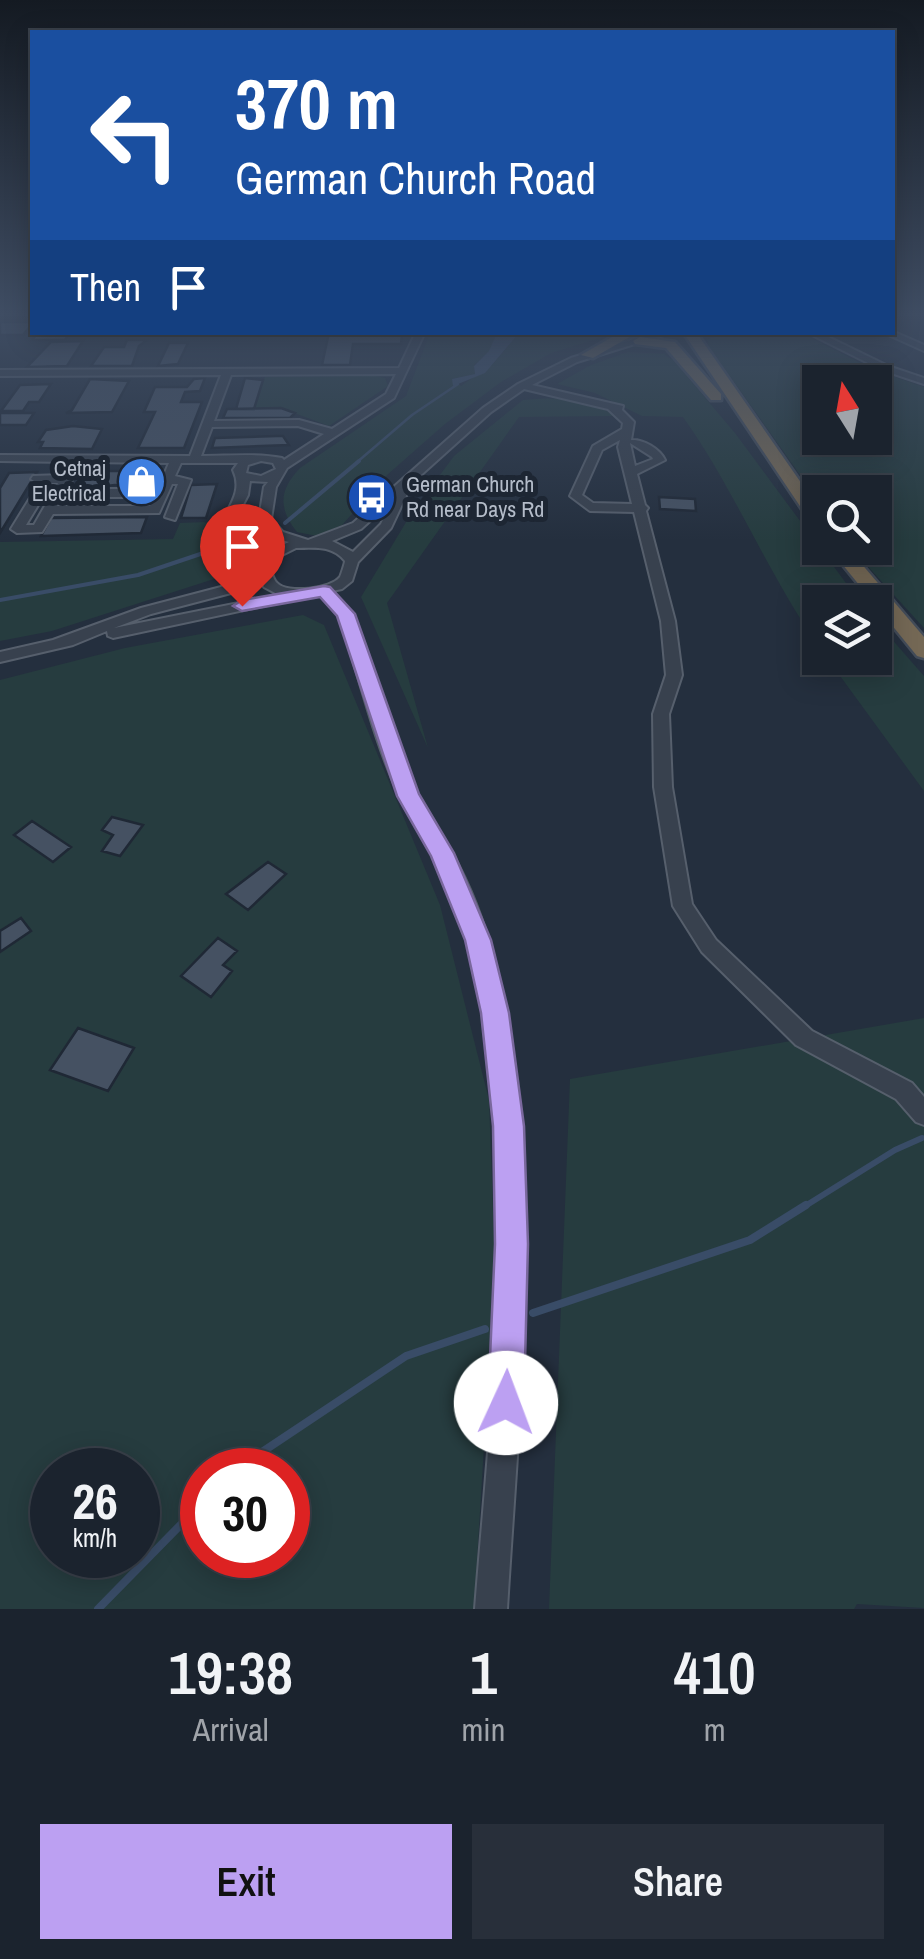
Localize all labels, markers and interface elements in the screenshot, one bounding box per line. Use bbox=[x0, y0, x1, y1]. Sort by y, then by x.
text: 370 m bbox=[235, 57, 398, 151]
icon: left bbox=[70, 70, 200, 200]
text: German Church Road bbox=[235, 147, 596, 208]
icon: arrive bbox=[161, 260, 216, 315]
text: Then bbox=[70, 262, 141, 313]
north arrow bbox=[802, 365, 892, 455]
map controls bbox=[802, 365, 892, 675]
place label: Cetnaj Electrical bbox=[32, 453, 106, 508]
shop icon: Cetnaj Electrical bbox=[115, 455, 167, 507]
place label: German Church Rd near Days Rd bbox=[406, 469, 544, 524]
bus stop icon: German Church Rd near Days Rd bbox=[345, 471, 397, 523]
button: search bbox=[802, 475, 892, 565]
pin bbox=[200, 504, 285, 607]
icon: arrive bbox=[215, 519, 270, 574]
button: layers bbox=[802, 585, 892, 675]
position arrow bbox=[454, 1351, 558, 1455]
speed limit sign: 30 bbox=[180, 1448, 310, 1578]
text: 26 bbox=[72, 1467, 118, 1535]
text: km/h bbox=[73, 1521, 117, 1555]
text: 19:38 bbox=[168, 1632, 293, 1713]
text: 1 bbox=[470, 1632, 497, 1713]
text: 410 bbox=[674, 1632, 756, 1713]
text: Arrival bbox=[193, 1708, 269, 1751]
text: min bbox=[462, 1708, 505, 1751]
text: m bbox=[704, 1708, 726, 1751]
button: Exit bbox=[40, 1824, 452, 1939]
button: Share bbox=[472, 1824, 884, 1939]

